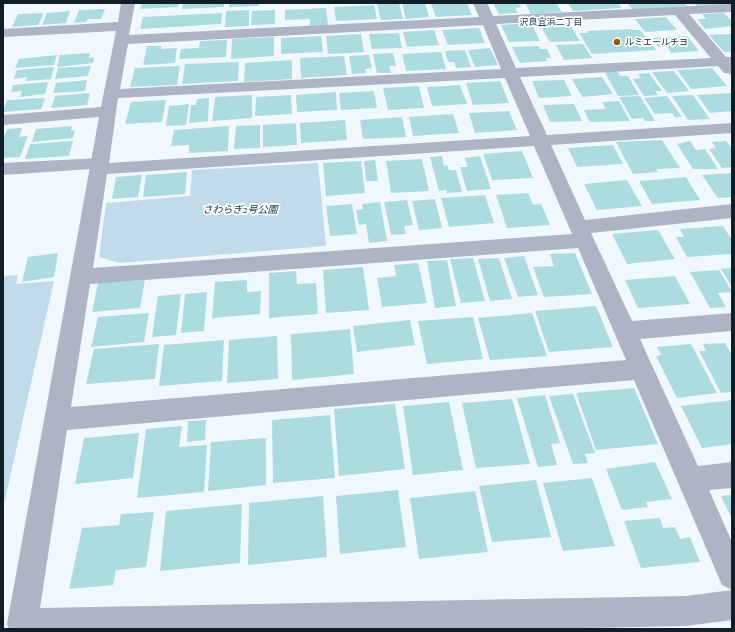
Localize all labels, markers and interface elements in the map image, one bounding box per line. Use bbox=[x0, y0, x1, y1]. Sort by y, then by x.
district label: 沢良宜浜二丁目 bbox=[520, 17, 582, 27]
marker: ルミエールチヨ bbox=[612, 37, 622, 47]
place label: ルミエールチヨ bbox=[625, 37, 688, 47]
park label: さわらぎ2号公園 bbox=[203, 204, 277, 216]

